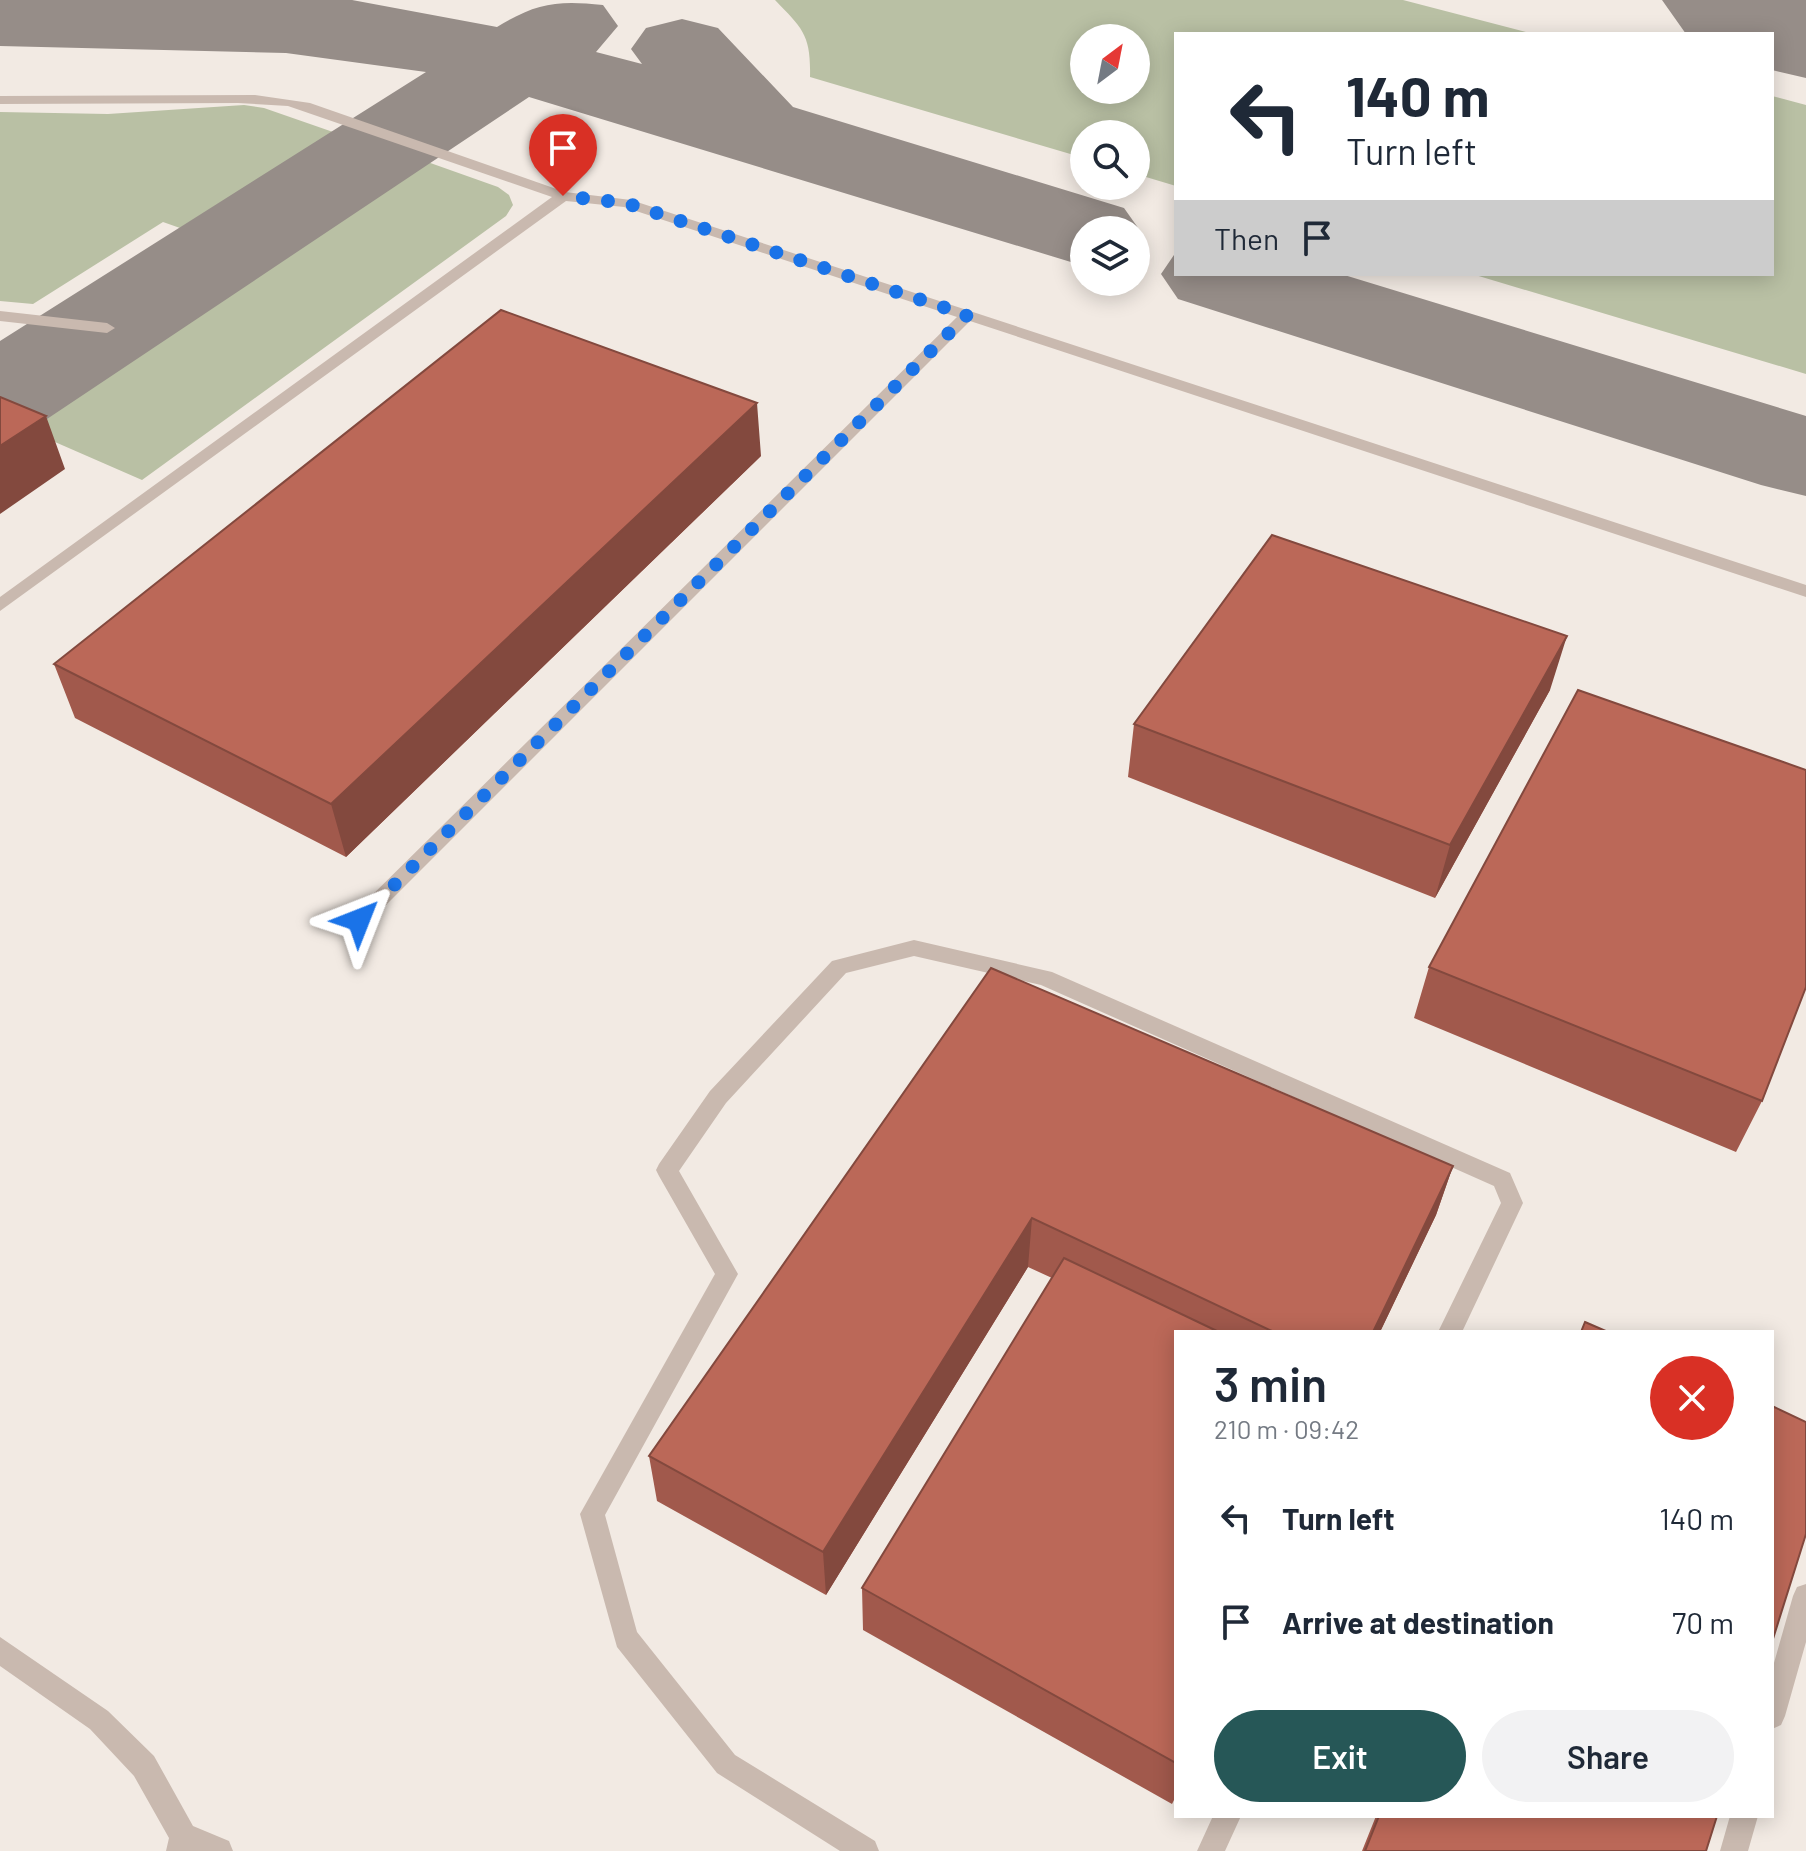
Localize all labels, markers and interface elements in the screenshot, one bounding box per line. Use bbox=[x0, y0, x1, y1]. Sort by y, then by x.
north arrow bbox=[1070, 24, 1150, 104]
map controls bbox=[1070, 24, 1150, 296]
text: 140 m bbox=[1346, 61, 1490, 128]
icon: left bbox=[1214, 64, 1318, 168]
pin bbox=[529, 114, 597, 196]
button: search bbox=[1070, 120, 1150, 200]
icon: arrive bbox=[541, 126, 585, 170]
text: Turn left bbox=[1346, 129, 1477, 172]
button: layers bbox=[1070, 216, 1150, 296]
icon: arrive bbox=[1295, 216, 1339, 260]
text: Then bbox=[1214, 220, 1279, 256]
position arrow bbox=[317, 878, 401, 962]
text: 3 min bbox=[1214, 1354, 1327, 1412]
button: close bbox=[1650, 1356, 1734, 1440]
text: 210 m · 09:42 bbox=[1214, 1413, 1359, 1444]
icon: left bbox=[1214, 1496, 1258, 1540]
text: Turn left bbox=[1282, 1500, 1395, 1536]
text: 140 m bbox=[1659, 1500, 1734, 1536]
icon: arrive bbox=[1214, 1600, 1258, 1644]
text: Arrive at destination bbox=[1282, 1604, 1554, 1640]
text: 70 m bbox=[1672, 1604, 1734, 1640]
button: Exit bbox=[1214, 1710, 1466, 1802]
button: Share bbox=[1482, 1710, 1734, 1802]

